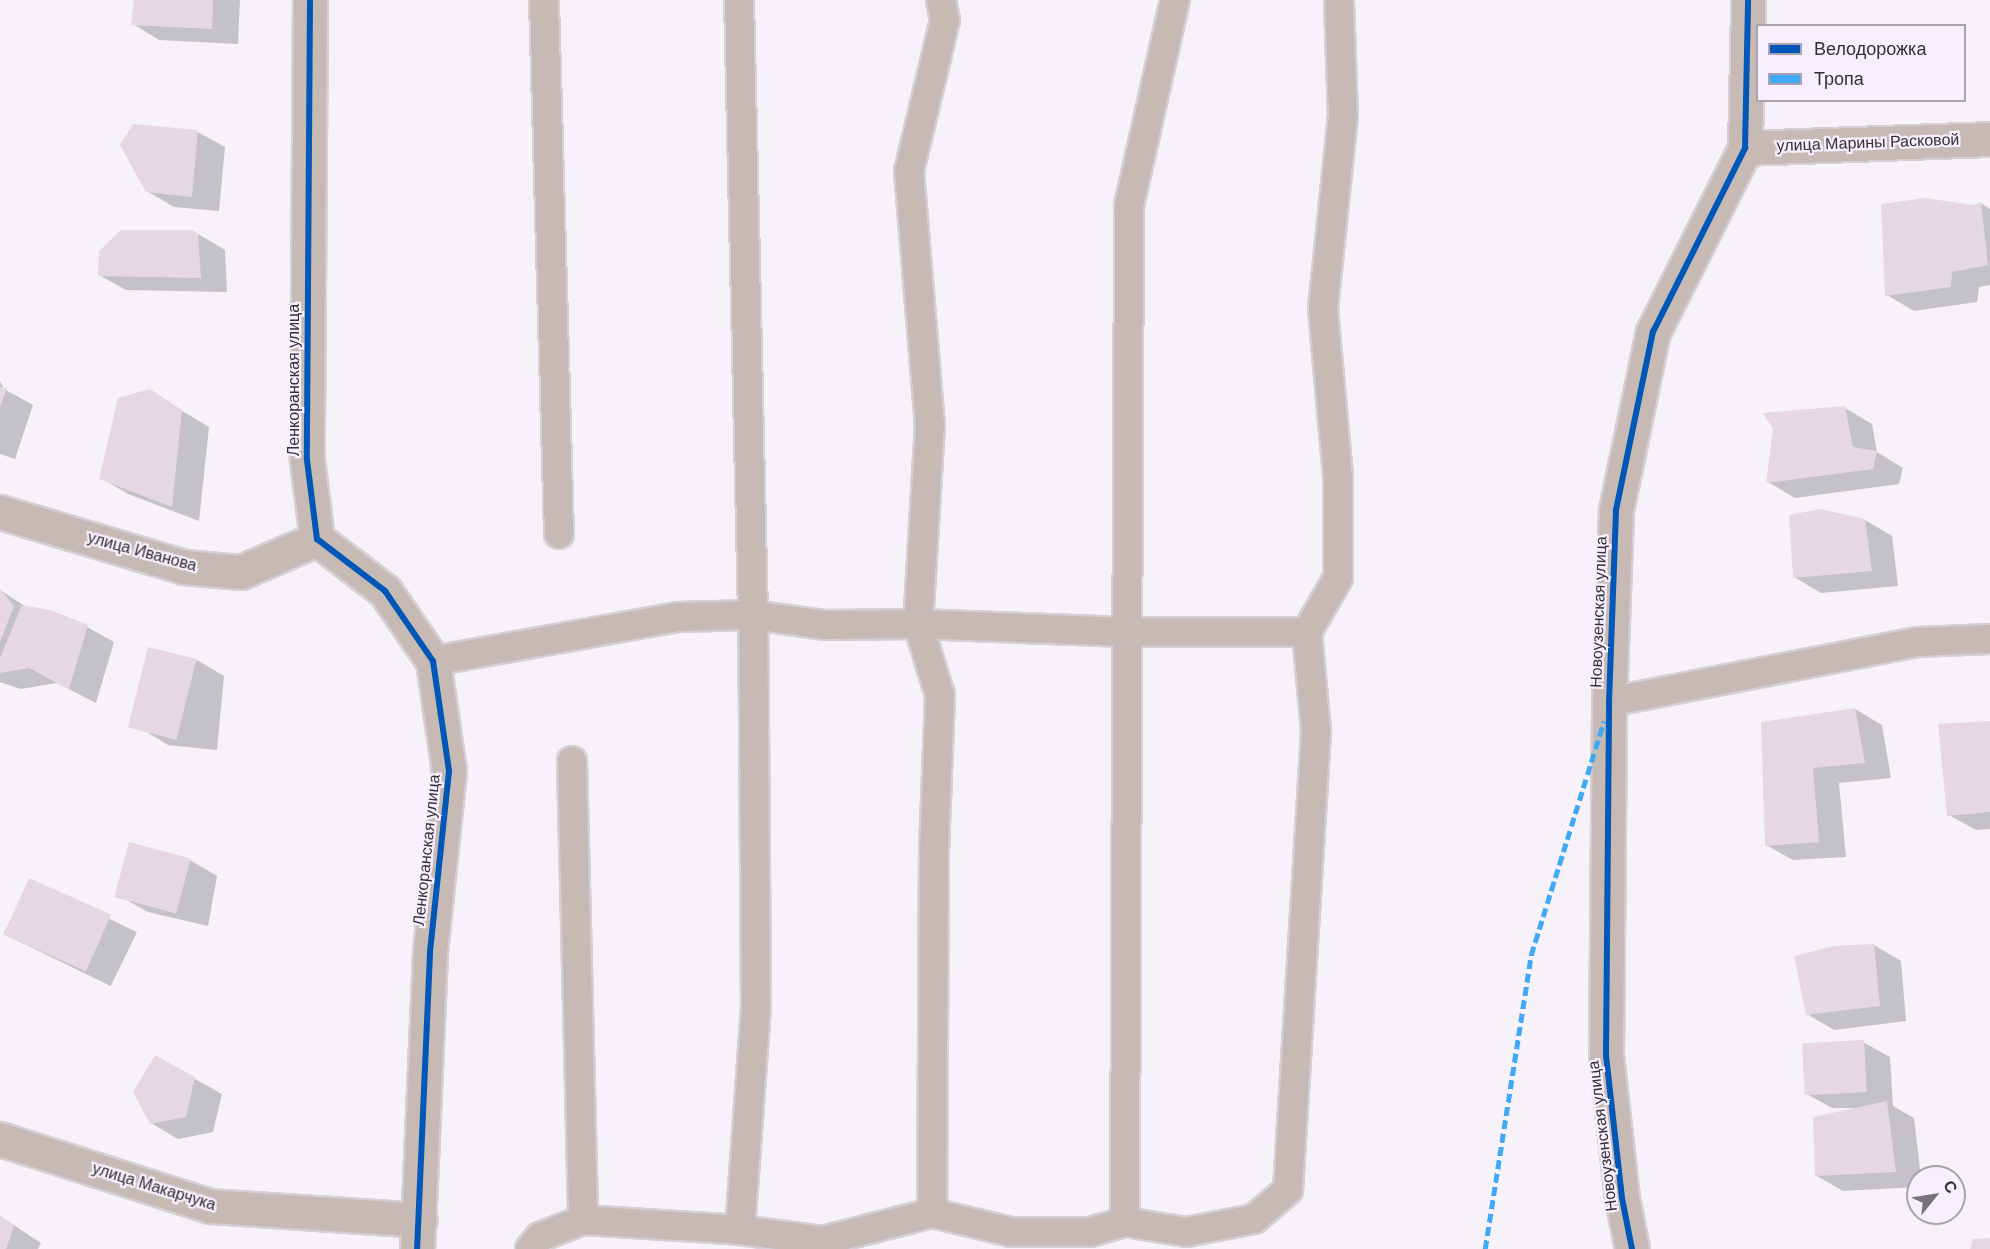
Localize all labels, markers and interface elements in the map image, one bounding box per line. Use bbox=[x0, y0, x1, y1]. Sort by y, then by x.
legend bbox=[1756, 24, 1966, 102]
text: Велодорожка bbox=[1814, 39, 1926, 59]
text: Тропа bbox=[1814, 69, 1864, 89]
street label: улица Марины Расковой bbox=[1776, 130, 1960, 156]
street label: Ленкоранская улица bbox=[284, 304, 304, 456]
street label: улица Иванова bbox=[85, 528, 199, 576]
street label: Новоузенская улица bbox=[1587, 536, 1611, 688]
street label: Ленкоранская улица bbox=[409, 773, 445, 927]
street label: Новоузенская улица bbox=[1584, 1060, 1622, 1212]
street label: улица Макарчука bbox=[90, 1159, 218, 1215]
north arrow bbox=[1906, 1165, 1966, 1225]
text: С bbox=[1940, 1177, 1961, 1196]

